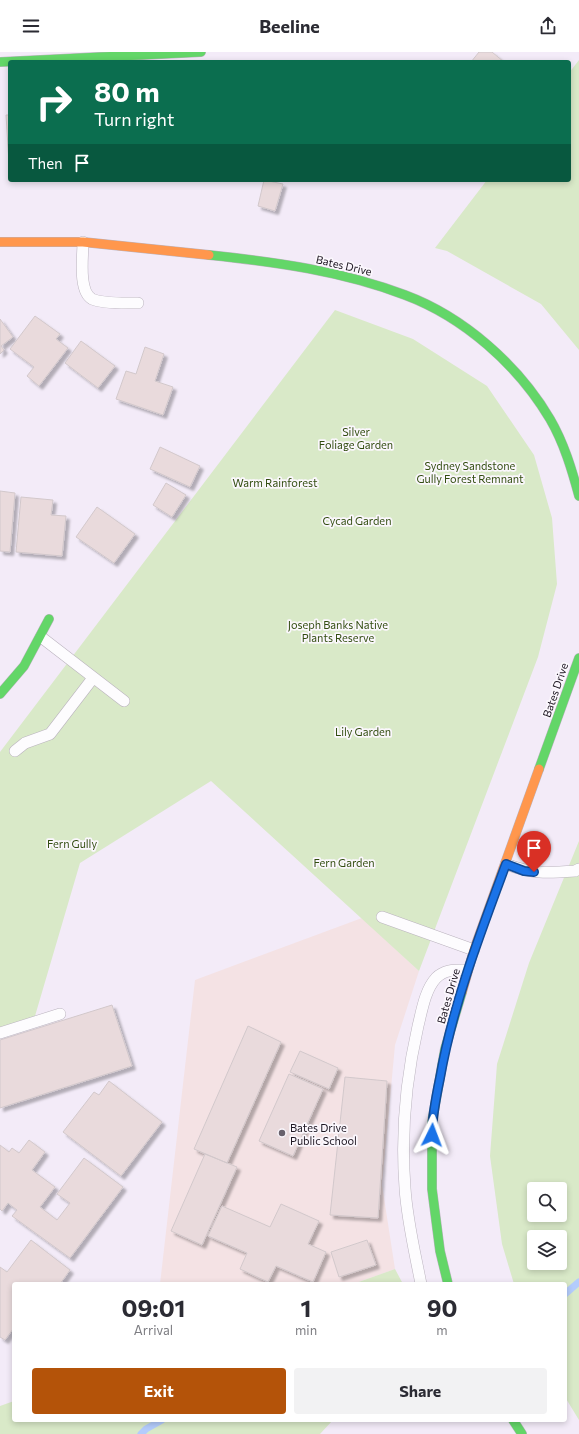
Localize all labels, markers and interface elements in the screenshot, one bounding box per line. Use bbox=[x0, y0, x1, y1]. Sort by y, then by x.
icon: menu bbox=[20, 15, 42, 37]
text: Beeline bbox=[259, 15, 320, 37]
icon: share bbox=[537, 15, 559, 37]
text: 80 m bbox=[94, 74, 160, 108]
icon: right bbox=[28, 76, 80, 128]
text: Turn right bbox=[94, 108, 174, 130]
icon: arrive bbox=[71, 152, 93, 174]
text: Then bbox=[28, 154, 63, 172]
street label: Bates Drive bbox=[315, 252, 373, 278]
park label: Silver Foliage Garden bbox=[319, 425, 393, 451]
park label: Sydney Sandstone Gully Forest Remnant bbox=[416, 459, 524, 485]
park label: Warm Rainforest bbox=[233, 476, 318, 489]
park label: Cycad Garden bbox=[323, 514, 391, 527]
park label: Joseph Banks Native Plants Reserve bbox=[288, 618, 388, 644]
street label: Bates Drive bbox=[540, 661, 570, 719]
park label: Lily Garden bbox=[335, 725, 391, 738]
pin bbox=[517, 831, 551, 872]
park label: Fern Gully bbox=[47, 837, 97, 850]
icon: arrive bbox=[523, 837, 545, 859]
park label: Fern Garden bbox=[313, 856, 375, 869]
street label: Bates Drive bbox=[434, 967, 462, 1025]
position arrow bbox=[411, 1114, 453, 1156]
place label: Bates Drive Public School bbox=[290, 1121, 357, 1147]
marker: Bates Drive Public School bbox=[277, 1128, 287, 1138]
map controls bbox=[527, 1182, 567, 1270]
button: search bbox=[527, 1182, 567, 1222]
button: layers bbox=[527, 1230, 567, 1270]
text: 09:01 bbox=[122, 1293, 185, 1322]
text: 1 bbox=[301, 1293, 311, 1322]
text: 90 bbox=[427, 1293, 457, 1322]
text: Arrival bbox=[134, 1322, 173, 1338]
text: min bbox=[295, 1322, 317, 1338]
text: m bbox=[436, 1322, 448, 1338]
button: Exit bbox=[32, 1368, 286, 1414]
button: Share bbox=[294, 1368, 547, 1414]

